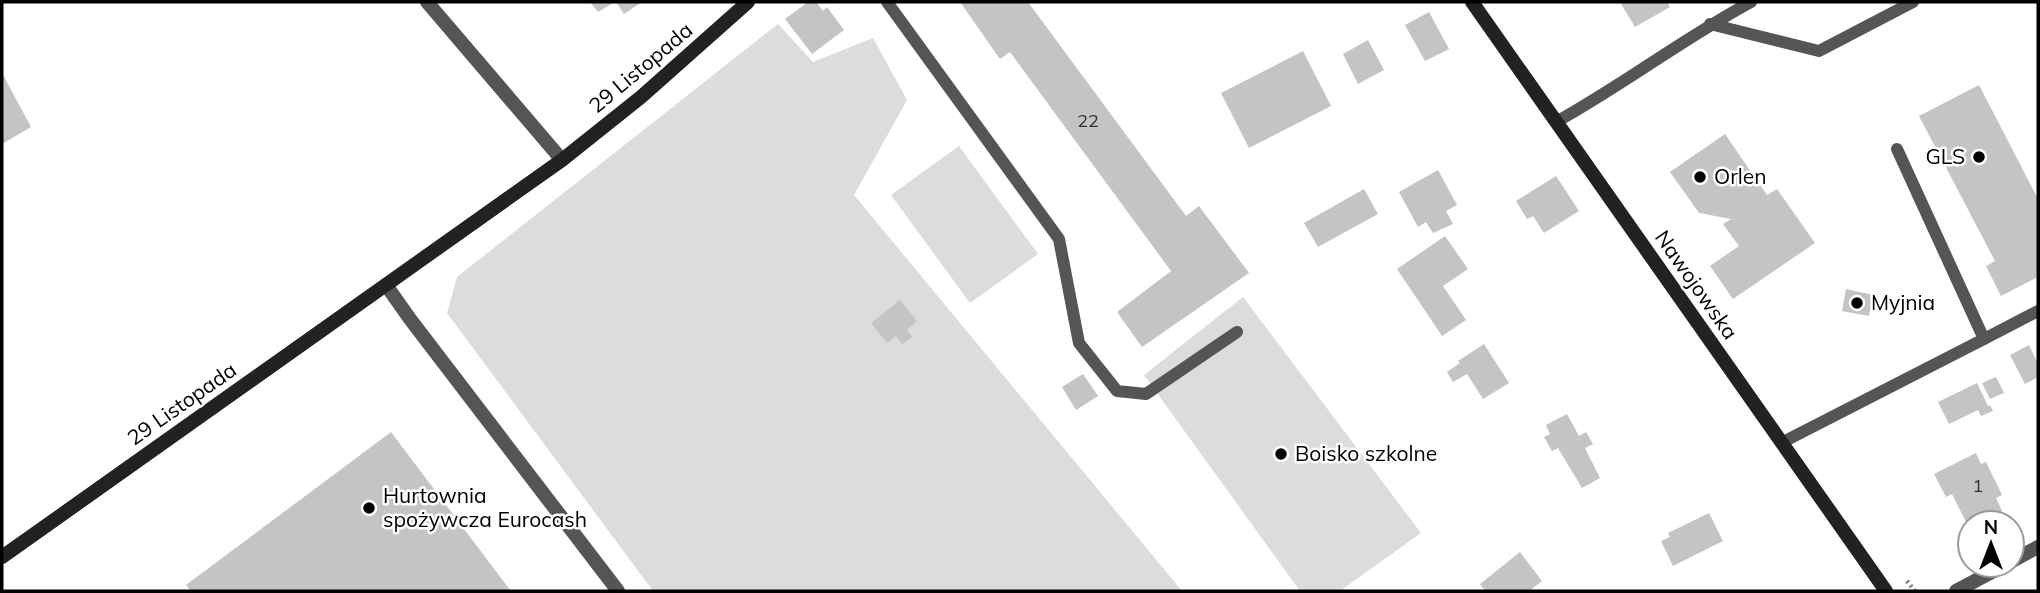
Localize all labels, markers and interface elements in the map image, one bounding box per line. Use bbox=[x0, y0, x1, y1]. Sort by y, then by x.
street label: 29 Listopada bbox=[583, 16, 697, 118]
house number: 22 bbox=[1077, 109, 1099, 132]
place label: GLS bbox=[1925, 143, 1965, 169]
marker: GLS bbox=[1971, 149, 1987, 165]
place label: Orlen bbox=[1714, 163, 1767, 189]
marker: Orlen bbox=[1692, 169, 1708, 185]
street label: Nawojowska bbox=[1650, 225, 1744, 344]
place label: Myjnia bbox=[1871, 289, 1935, 315]
marker: Myjnia bbox=[1849, 295, 1865, 311]
street label: 29 Listopada bbox=[122, 356, 241, 450]
place label: Boisko szkolne bbox=[1295, 440, 1437, 466]
marker: Boisko szkolne bbox=[1273, 446, 1289, 462]
house number: 1 bbox=[1973, 474, 1983, 497]
place label: Hurtownia spożywcza Eurocash bbox=[383, 482, 587, 532]
marker: Hurtownia spożywcza Eurocash bbox=[361, 500, 377, 516]
north arrow bbox=[1956, 509, 2026, 579]
text: N bbox=[1984, 515, 1998, 539]

